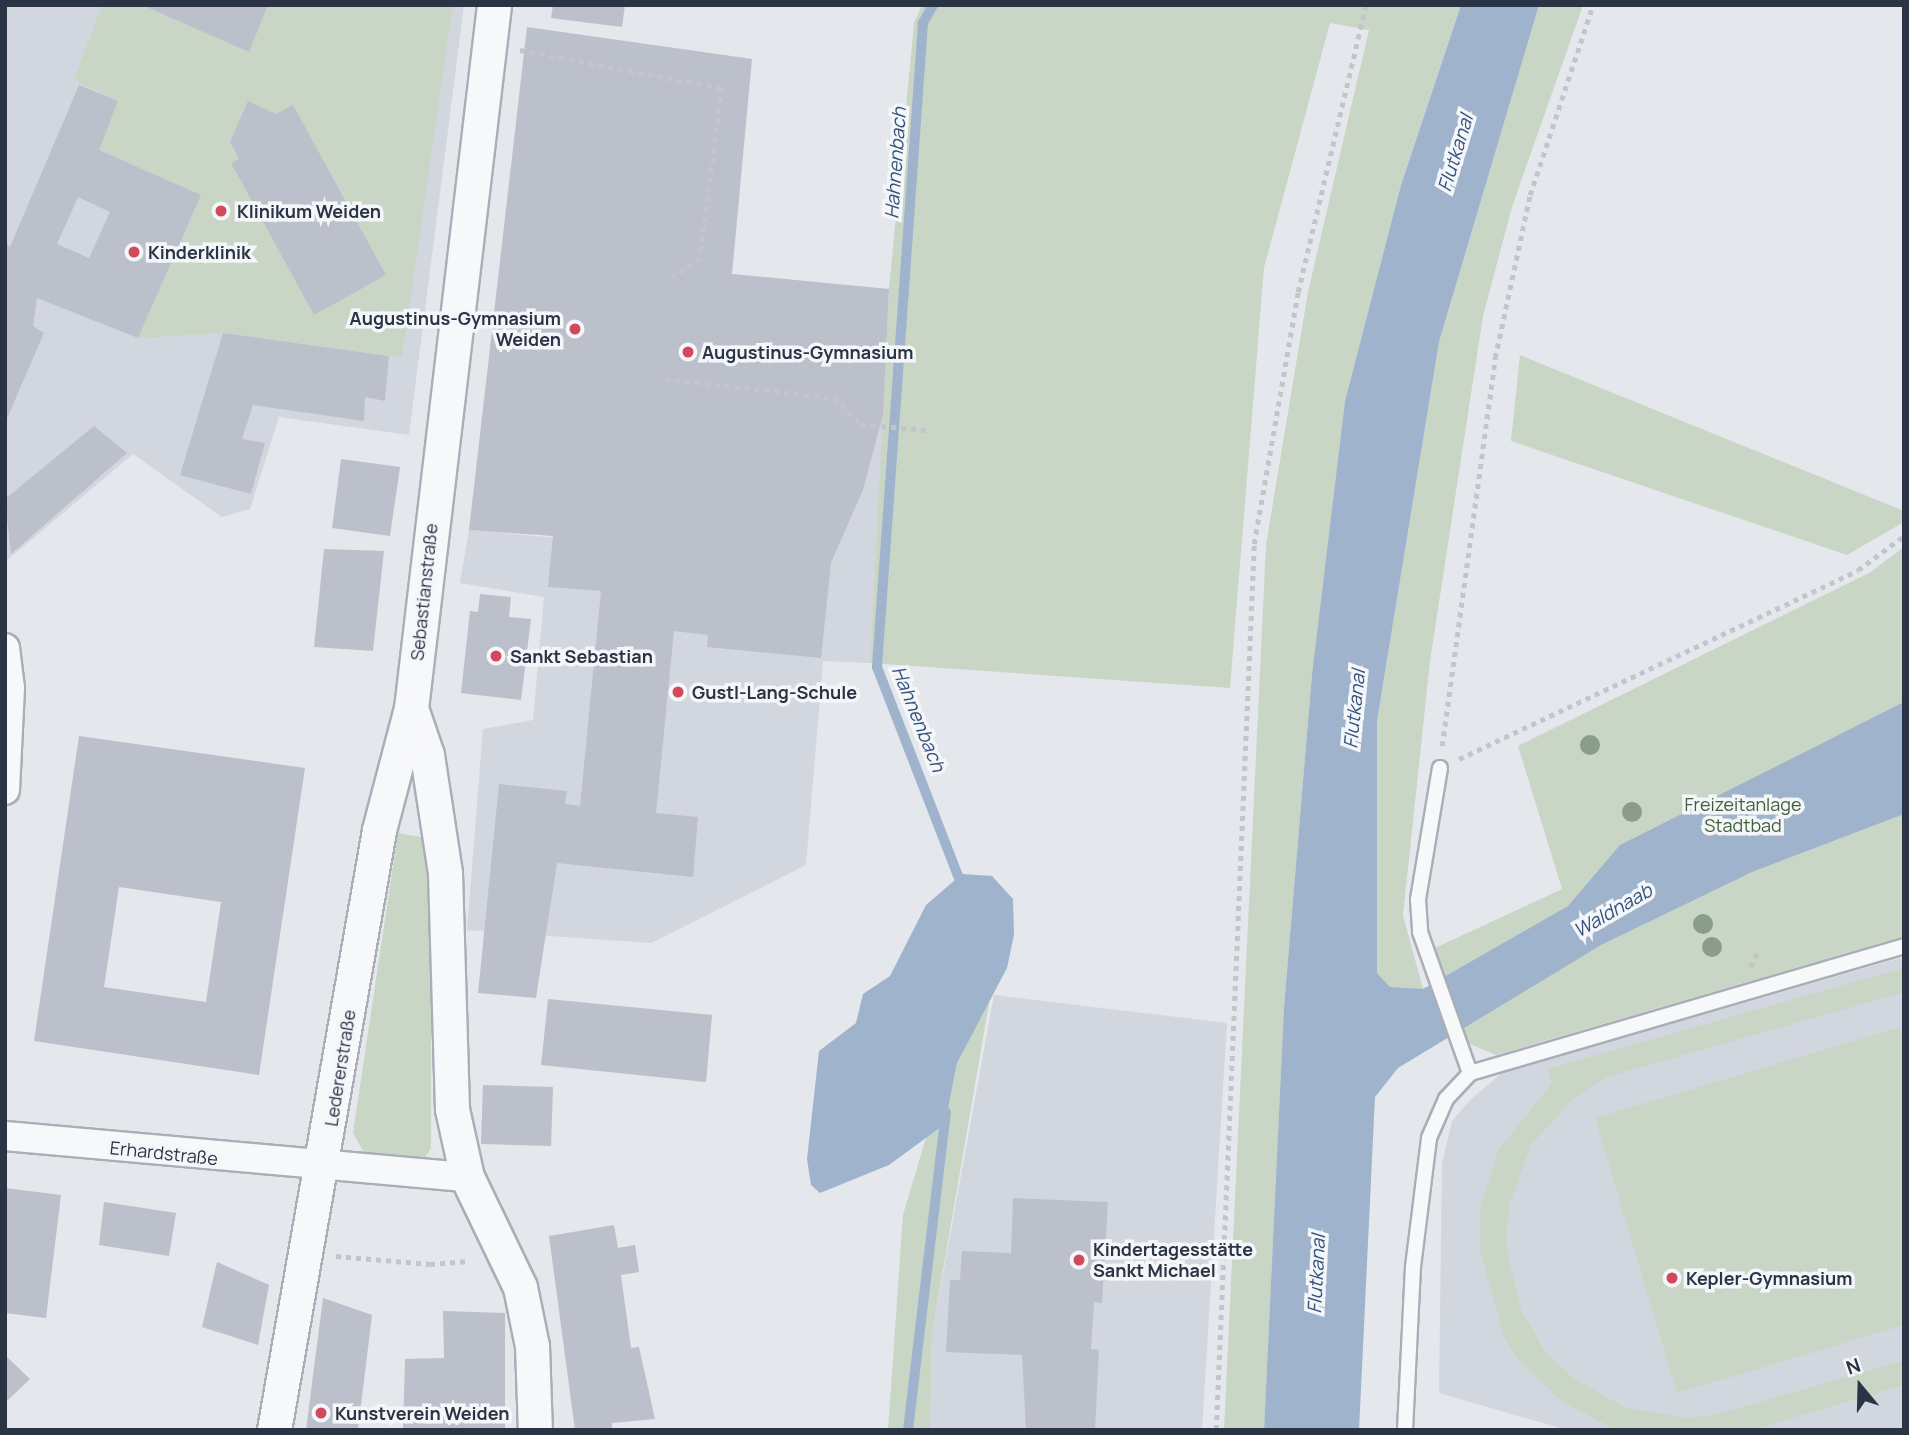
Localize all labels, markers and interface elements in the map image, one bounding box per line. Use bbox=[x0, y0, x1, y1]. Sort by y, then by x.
water label: Hahnenbach bbox=[881, 106, 911, 220]
water label: Flutkanal bbox=[1434, 112, 1478, 194]
place label: Klinikum Weiden bbox=[237, 200, 381, 222]
marker: Klinikum Weiden bbox=[211, 201, 231, 221]
place label: Kinderklinik bbox=[148, 241, 251, 263]
marker: Kinderklinik bbox=[126, 244, 142, 260]
place label: Augustinus-Gymnasium Weiden bbox=[350, 308, 561, 350]
marker: Augustinus-Gymnasium Weiden bbox=[567, 321, 583, 337]
place label: Augustinus-Gymnasium bbox=[702, 341, 913, 363]
marker: Augustinus-Gymnasium bbox=[680, 344, 696, 360]
street label: Sebastianstraße bbox=[406, 522, 442, 662]
place label: Sankt Sebastian bbox=[510, 645, 653, 667]
marker: Sankt Sebastian bbox=[488, 648, 504, 664]
water label: Hahnenbach bbox=[886, 663, 950, 775]
water label: Flutkanal bbox=[1340, 668, 1370, 750]
place label: Gustl-Lang-Schule bbox=[692, 681, 857, 703]
marker: Gustl-Lang-Schule bbox=[670, 684, 686, 700]
park label: Freizeitanlage Stadtbad bbox=[1685, 794, 1801, 836]
water label: Waldnaab bbox=[1570, 879, 1656, 943]
street label: Ledererstraße bbox=[320, 1008, 360, 1128]
street label: Erhardstraße bbox=[109, 1137, 219, 1169]
water label: Flutkanal bbox=[1304, 1234, 1330, 1314]
place label: Kindertagesstätte Sankt Michael bbox=[1093, 1239, 1253, 1282]
marker: Kindertagesstätte Sankt Michael bbox=[1071, 1252, 1087, 1268]
place label: Kepler-Gymnasium bbox=[1686, 1267, 1852, 1289]
marker: Kepler-Gymnasium bbox=[1664, 1270, 1680, 1286]
north arrow bbox=[1825, 1351, 1895, 1421]
text: N bbox=[1842, 1352, 1864, 1381]
place label: Kunstverein Weiden bbox=[335, 1402, 510, 1424]
marker: Kunstverein Weiden bbox=[313, 1405, 329, 1421]

